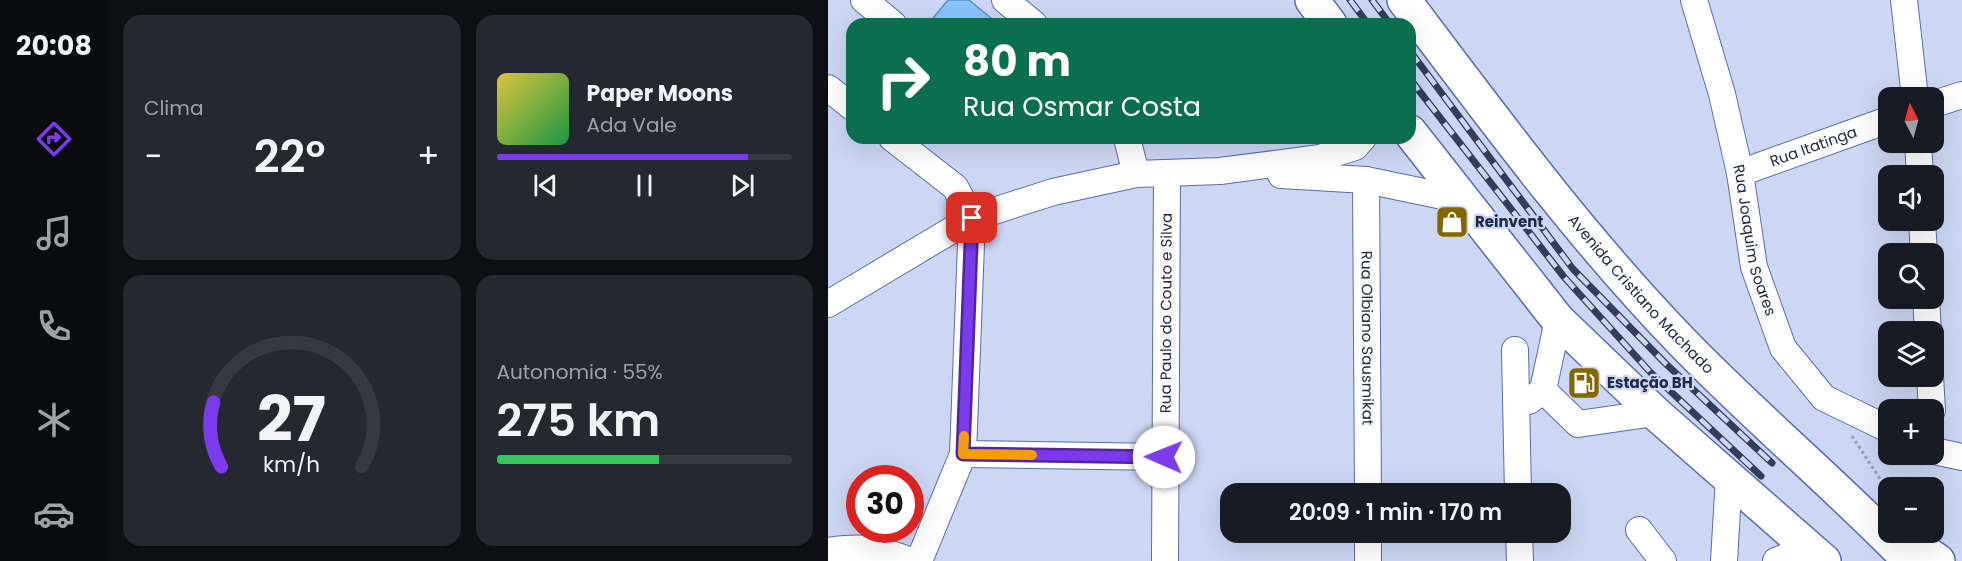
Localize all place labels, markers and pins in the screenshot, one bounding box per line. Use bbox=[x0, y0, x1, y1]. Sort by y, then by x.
pin bbox=[946, 192, 997, 243]
shop icon: Reinvent bbox=[1434, 204, 1470, 240]
place label: Reinvent bbox=[1475, 211, 1543, 232]
fuel station icon: Estação BH bbox=[1566, 365, 1602, 401]
place label: Estação BH bbox=[1607, 372, 1693, 393]

